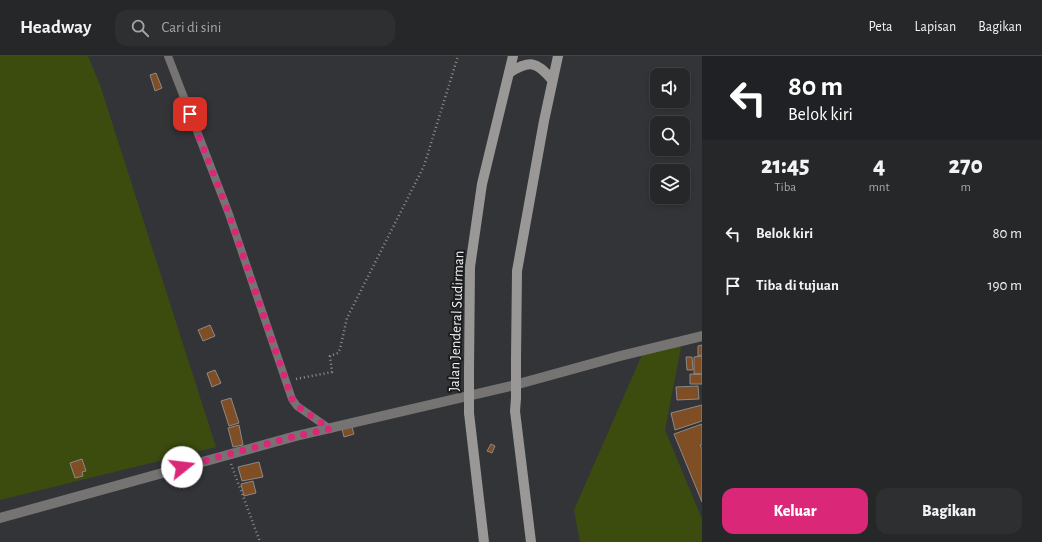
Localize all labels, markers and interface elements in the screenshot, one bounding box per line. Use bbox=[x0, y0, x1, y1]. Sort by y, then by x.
search box bbox=[115, 10, 395, 46]
icon: search bbox=[129, 17, 151, 39]
text: Headway bbox=[20, 18, 91, 37]
text: Cari di sini bbox=[161, 20, 221, 35]
text: Peta bbox=[869, 20, 893, 34]
text: Lapisan bbox=[915, 20, 956, 34]
text: Bagikan bbox=[978, 20, 1022, 34]
map controls bbox=[650, 68, 690, 204]
button: sound bbox=[650, 68, 690, 108]
icon: left bbox=[722, 72, 774, 124]
text: 80 m bbox=[788, 73, 843, 101]
pin bbox=[173, 97, 207, 131]
icon: arrive bbox=[179, 103, 201, 125]
text: Belok kiri bbox=[788, 106, 853, 124]
button: search bbox=[650, 116, 690, 156]
text: 21:45 bbox=[761, 154, 810, 178]
text: 4 bbox=[873, 154, 885, 178]
text: 270 bbox=[949, 154, 983, 178]
button: layers bbox=[650, 164, 690, 204]
text: Tiba bbox=[774, 181, 796, 194]
text: mnt bbox=[869, 181, 890, 194]
text: m bbox=[961, 181, 971, 194]
icon: left bbox=[722, 223, 744, 245]
text: Belok kiri bbox=[756, 226, 813, 241]
text: 80 m bbox=[992, 226, 1022, 241]
street label: Jalan Jenderal Sudirman bbox=[447, 250, 466, 392]
icon: arrive bbox=[722, 275, 744, 297]
text: Tiba di tujuan bbox=[756, 278, 839, 293]
text: 190 m bbox=[987, 278, 1022, 293]
position arrow bbox=[161, 446, 203, 488]
button: Keluar bbox=[722, 488, 868, 534]
button: Bagikan bbox=[876, 488, 1022, 534]

